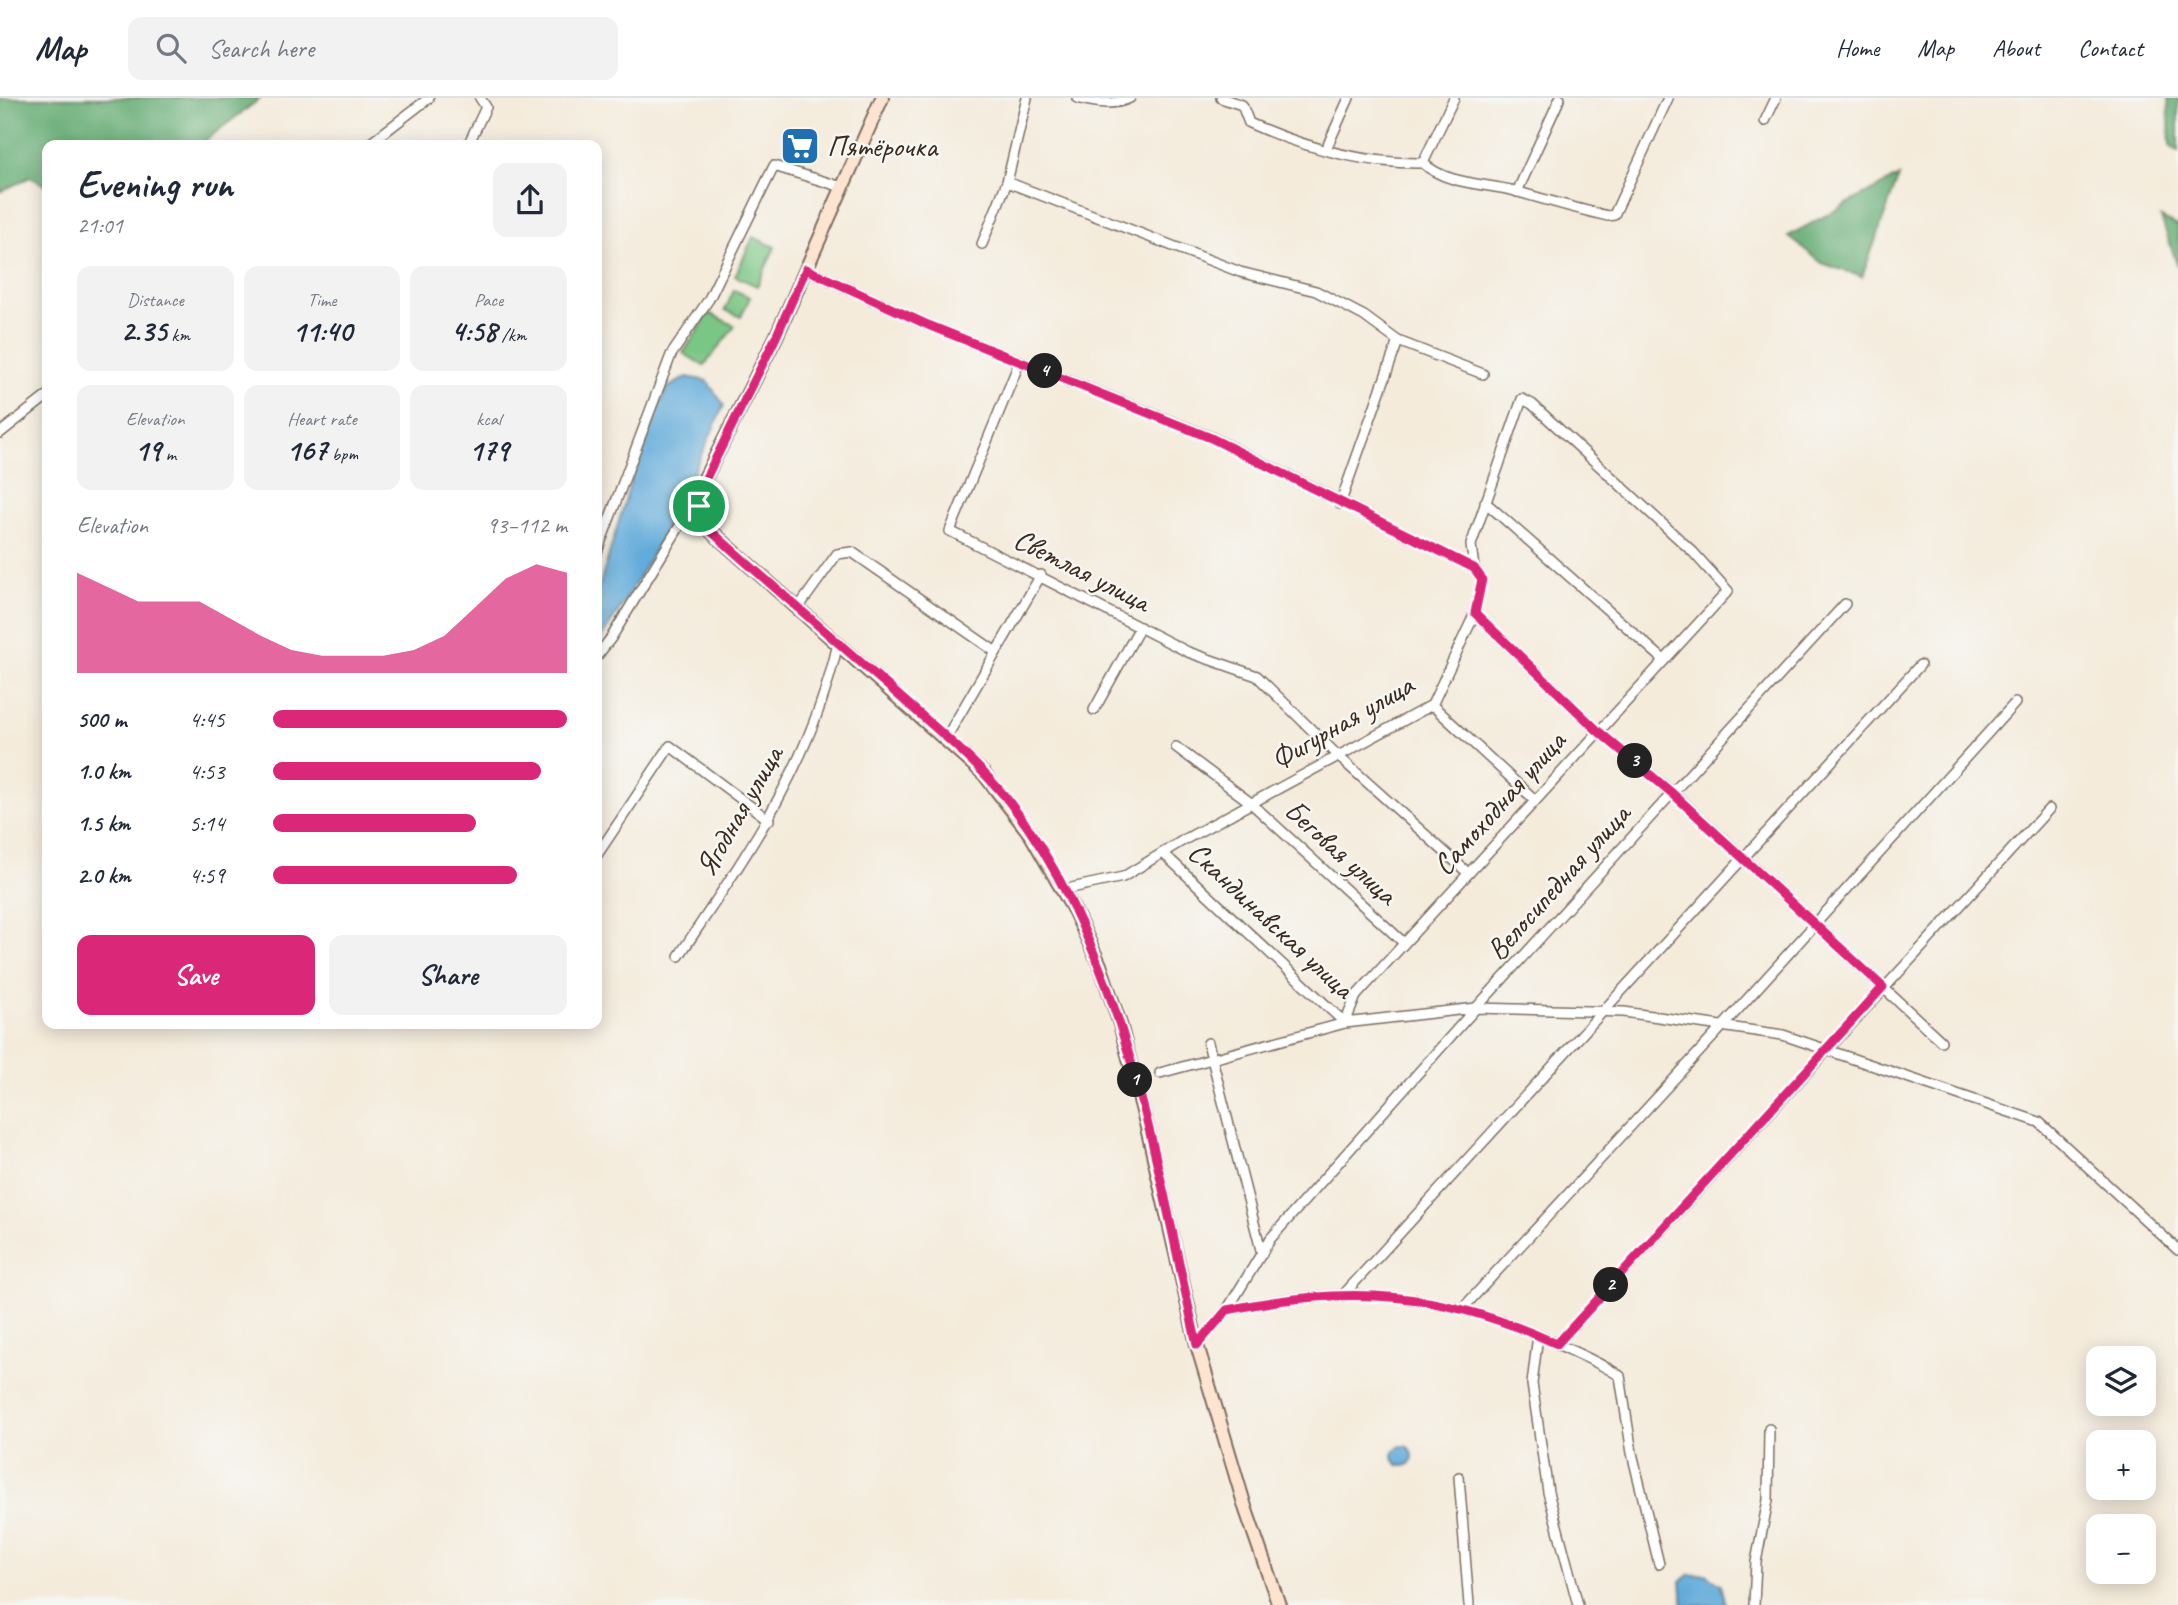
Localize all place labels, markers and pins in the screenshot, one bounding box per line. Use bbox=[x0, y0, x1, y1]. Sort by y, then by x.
supermarket icon: Пятёрочка bbox=[779, 125, 821, 167]
place label: Пятёрочка bbox=[827, 127, 939, 165]
pin: 4 bbox=[1028, 354, 1062, 388]
pin bbox=[669, 476, 729, 536]
pin: 3 bbox=[1618, 744, 1652, 778]
pin: 1 bbox=[1118, 1062, 1152, 1098]
pin: 2 bbox=[1594, 1268, 1628, 1302]

